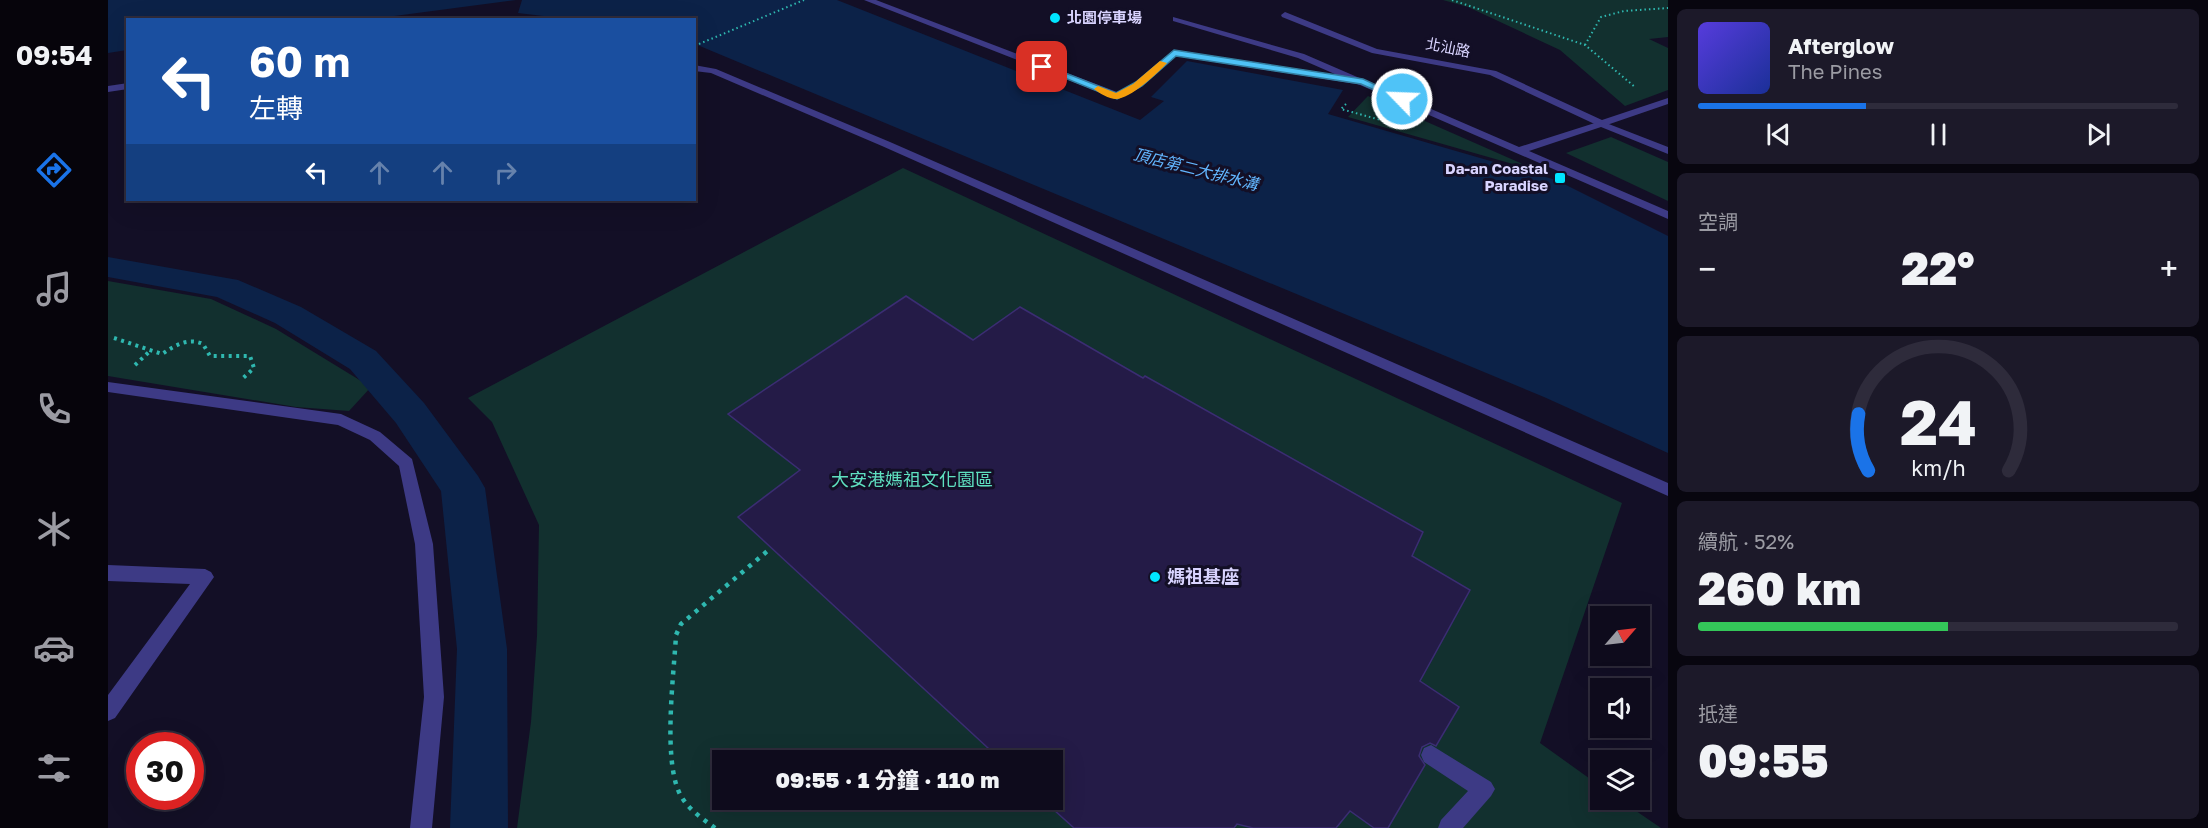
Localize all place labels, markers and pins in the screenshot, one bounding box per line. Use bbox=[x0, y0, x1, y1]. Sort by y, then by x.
place label: 北園停車場 bbox=[1067, 8, 1142, 26]
marker: 北園停車場 bbox=[1048, 11, 1062, 25]
pin bbox=[1016, 41, 1067, 92]
place label: Da-an Coastal Paradise bbox=[1445, 159, 1548, 194]
marker: Da-an Coastal Paradise bbox=[1553, 171, 1567, 185]
place label: 媽祖基座 bbox=[1167, 565, 1239, 587]
marker: 媽祖基座 bbox=[1148, 570, 1162, 584]

